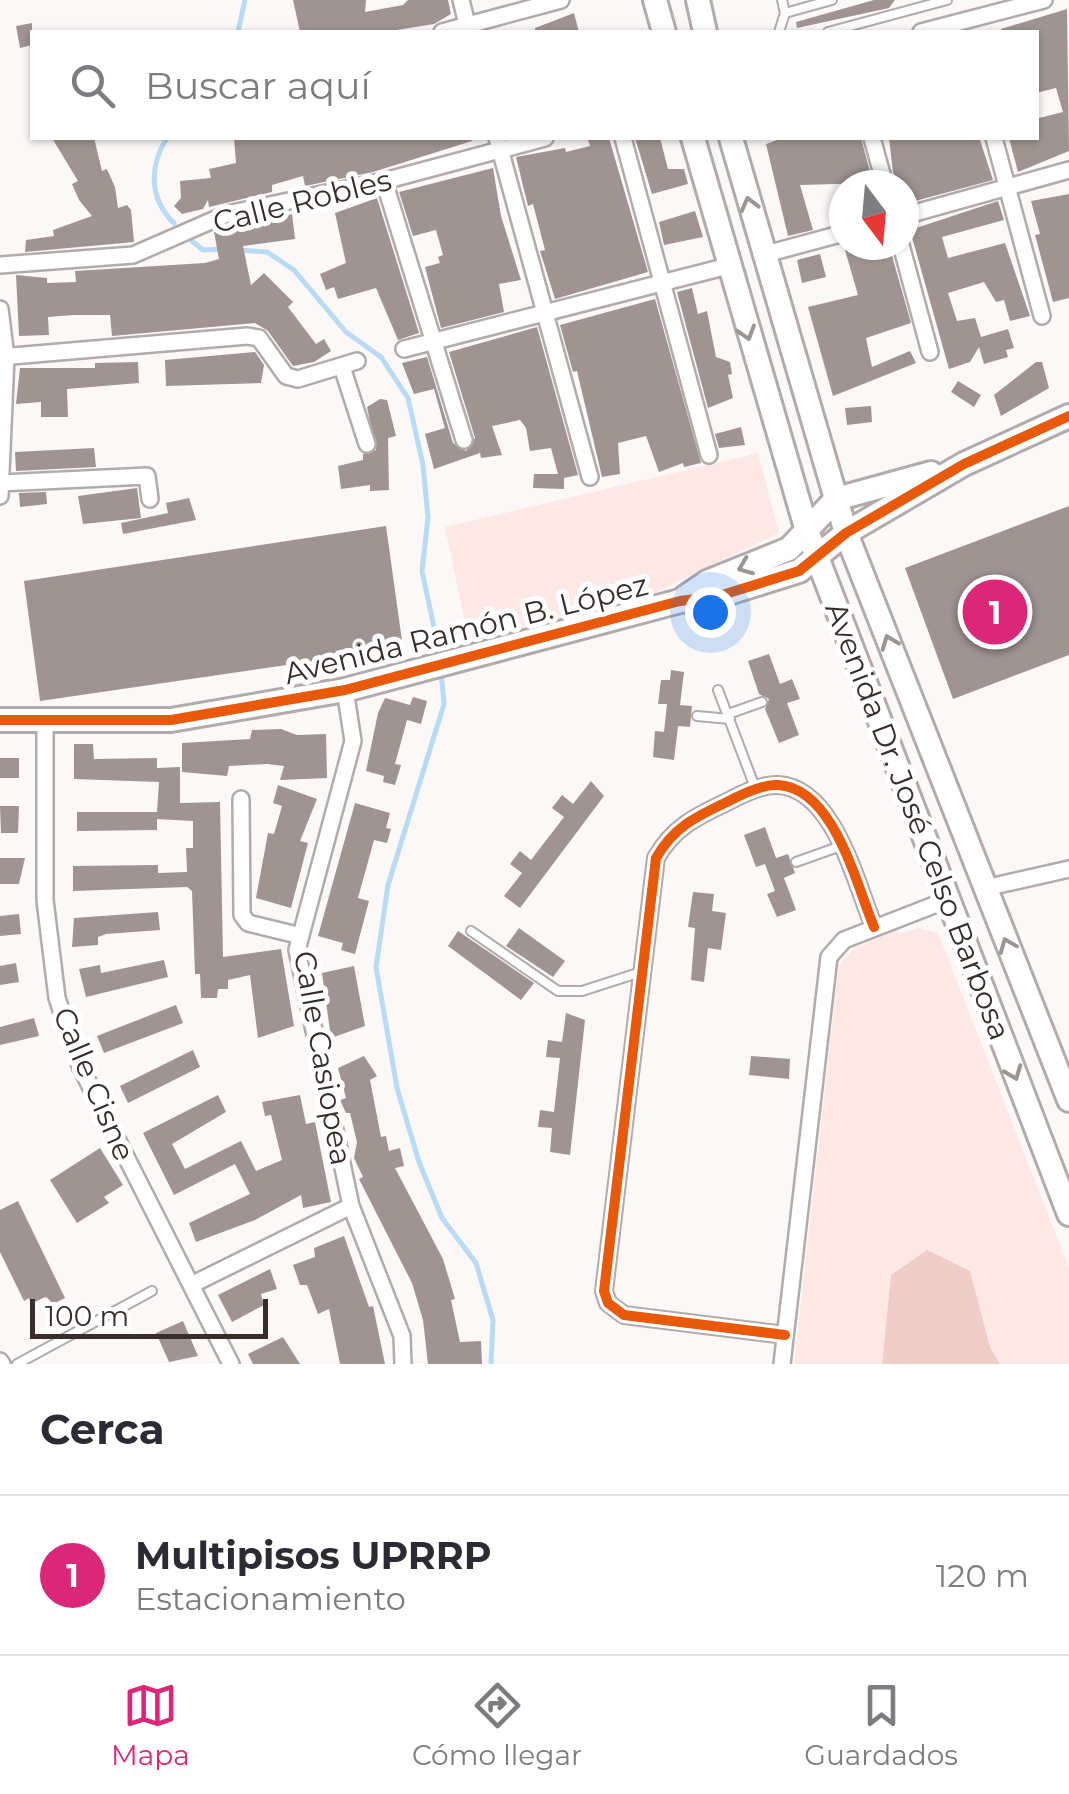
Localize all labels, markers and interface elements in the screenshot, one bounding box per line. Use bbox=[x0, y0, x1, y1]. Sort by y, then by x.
search box bbox=[30, 30, 1039, 140]
icon: search bbox=[65, 58, 120, 113]
text: Buscar aquí bbox=[145, 62, 371, 109]
street label: Calle Robles bbox=[209, 161, 395, 241]
north arrow bbox=[829, 170, 919, 260]
one-way arrow bbox=[739, 196, 760, 213]
one-way arrow bbox=[735, 323, 756, 340]
one-way arrow bbox=[737, 555, 754, 575]
street label: Avenida Ramón B. López bbox=[280, 566, 652, 692]
pin: 1 bbox=[962, 574, 1028, 650]
your location bbox=[685, 587, 736, 638]
street label: Avenida Dr. José Celso Barbosa bbox=[817, 597, 1019, 1045]
one-way arrow bbox=[880, 634, 900, 652]
one-way arrow bbox=[999, 937, 1019, 954]
street label: Calle Casiopea bbox=[286, 948, 360, 1168]
street label: Calle Cisne bbox=[45, 1002, 143, 1166]
one-way arrow bbox=[1003, 1063, 1023, 1081]
scale bar bbox=[30, 1294, 268, 1338]
text: 100 m bbox=[45, 1299, 129, 1333]
text: Cerca bbox=[40, 1403, 165, 1455]
text: Multipisos UPRRP bbox=[135, 1532, 492, 1579]
text: 1 bbox=[66, 1556, 79, 1595]
text: 120 m bbox=[936, 1556, 1029, 1595]
text: Estacionamiento bbox=[135, 1579, 406, 1618]
tab: Mapa bbox=[111, 1678, 190, 1772]
tab: Cómo llegar bbox=[412, 1678, 582, 1772]
tab: Guardados bbox=[804, 1678, 958, 1772]

